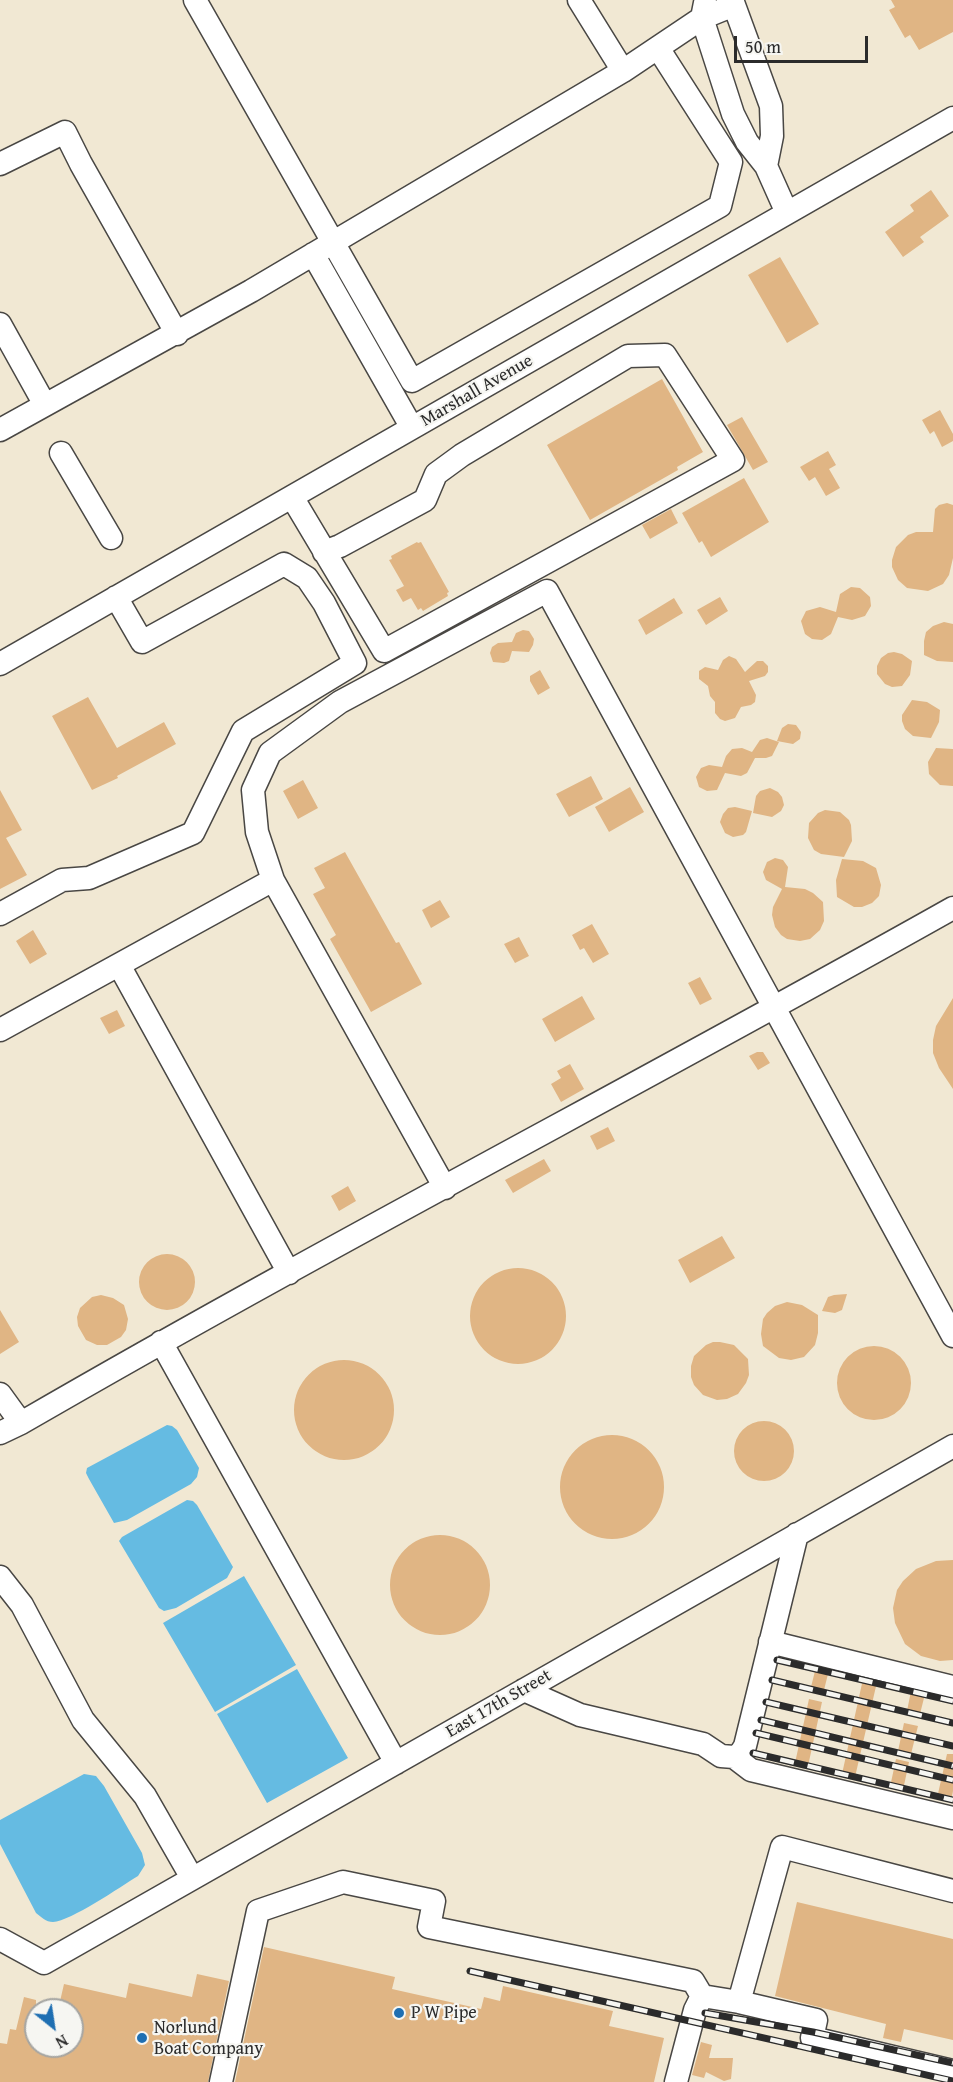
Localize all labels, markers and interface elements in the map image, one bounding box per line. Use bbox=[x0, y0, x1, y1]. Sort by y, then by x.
scale bar bbox=[737, 24, 870, 62]
text: 50 m bbox=[745, 33, 781, 60]
street label: Marshall Avenue bbox=[417, 350, 537, 432]
street label: East 17th Street bbox=[442, 1665, 556, 1743]
north arrow bbox=[24, 1998, 84, 2058]
place label: P W Pipe bbox=[411, 2002, 477, 2024]
marker: P W Pipe bbox=[392, 2006, 406, 2020]
place label: Norlund Boat Company bbox=[154, 2017, 263, 2060]
text: N bbox=[51, 2029, 73, 2055]
marker: Norlund Boat Company bbox=[135, 2031, 149, 2045]

